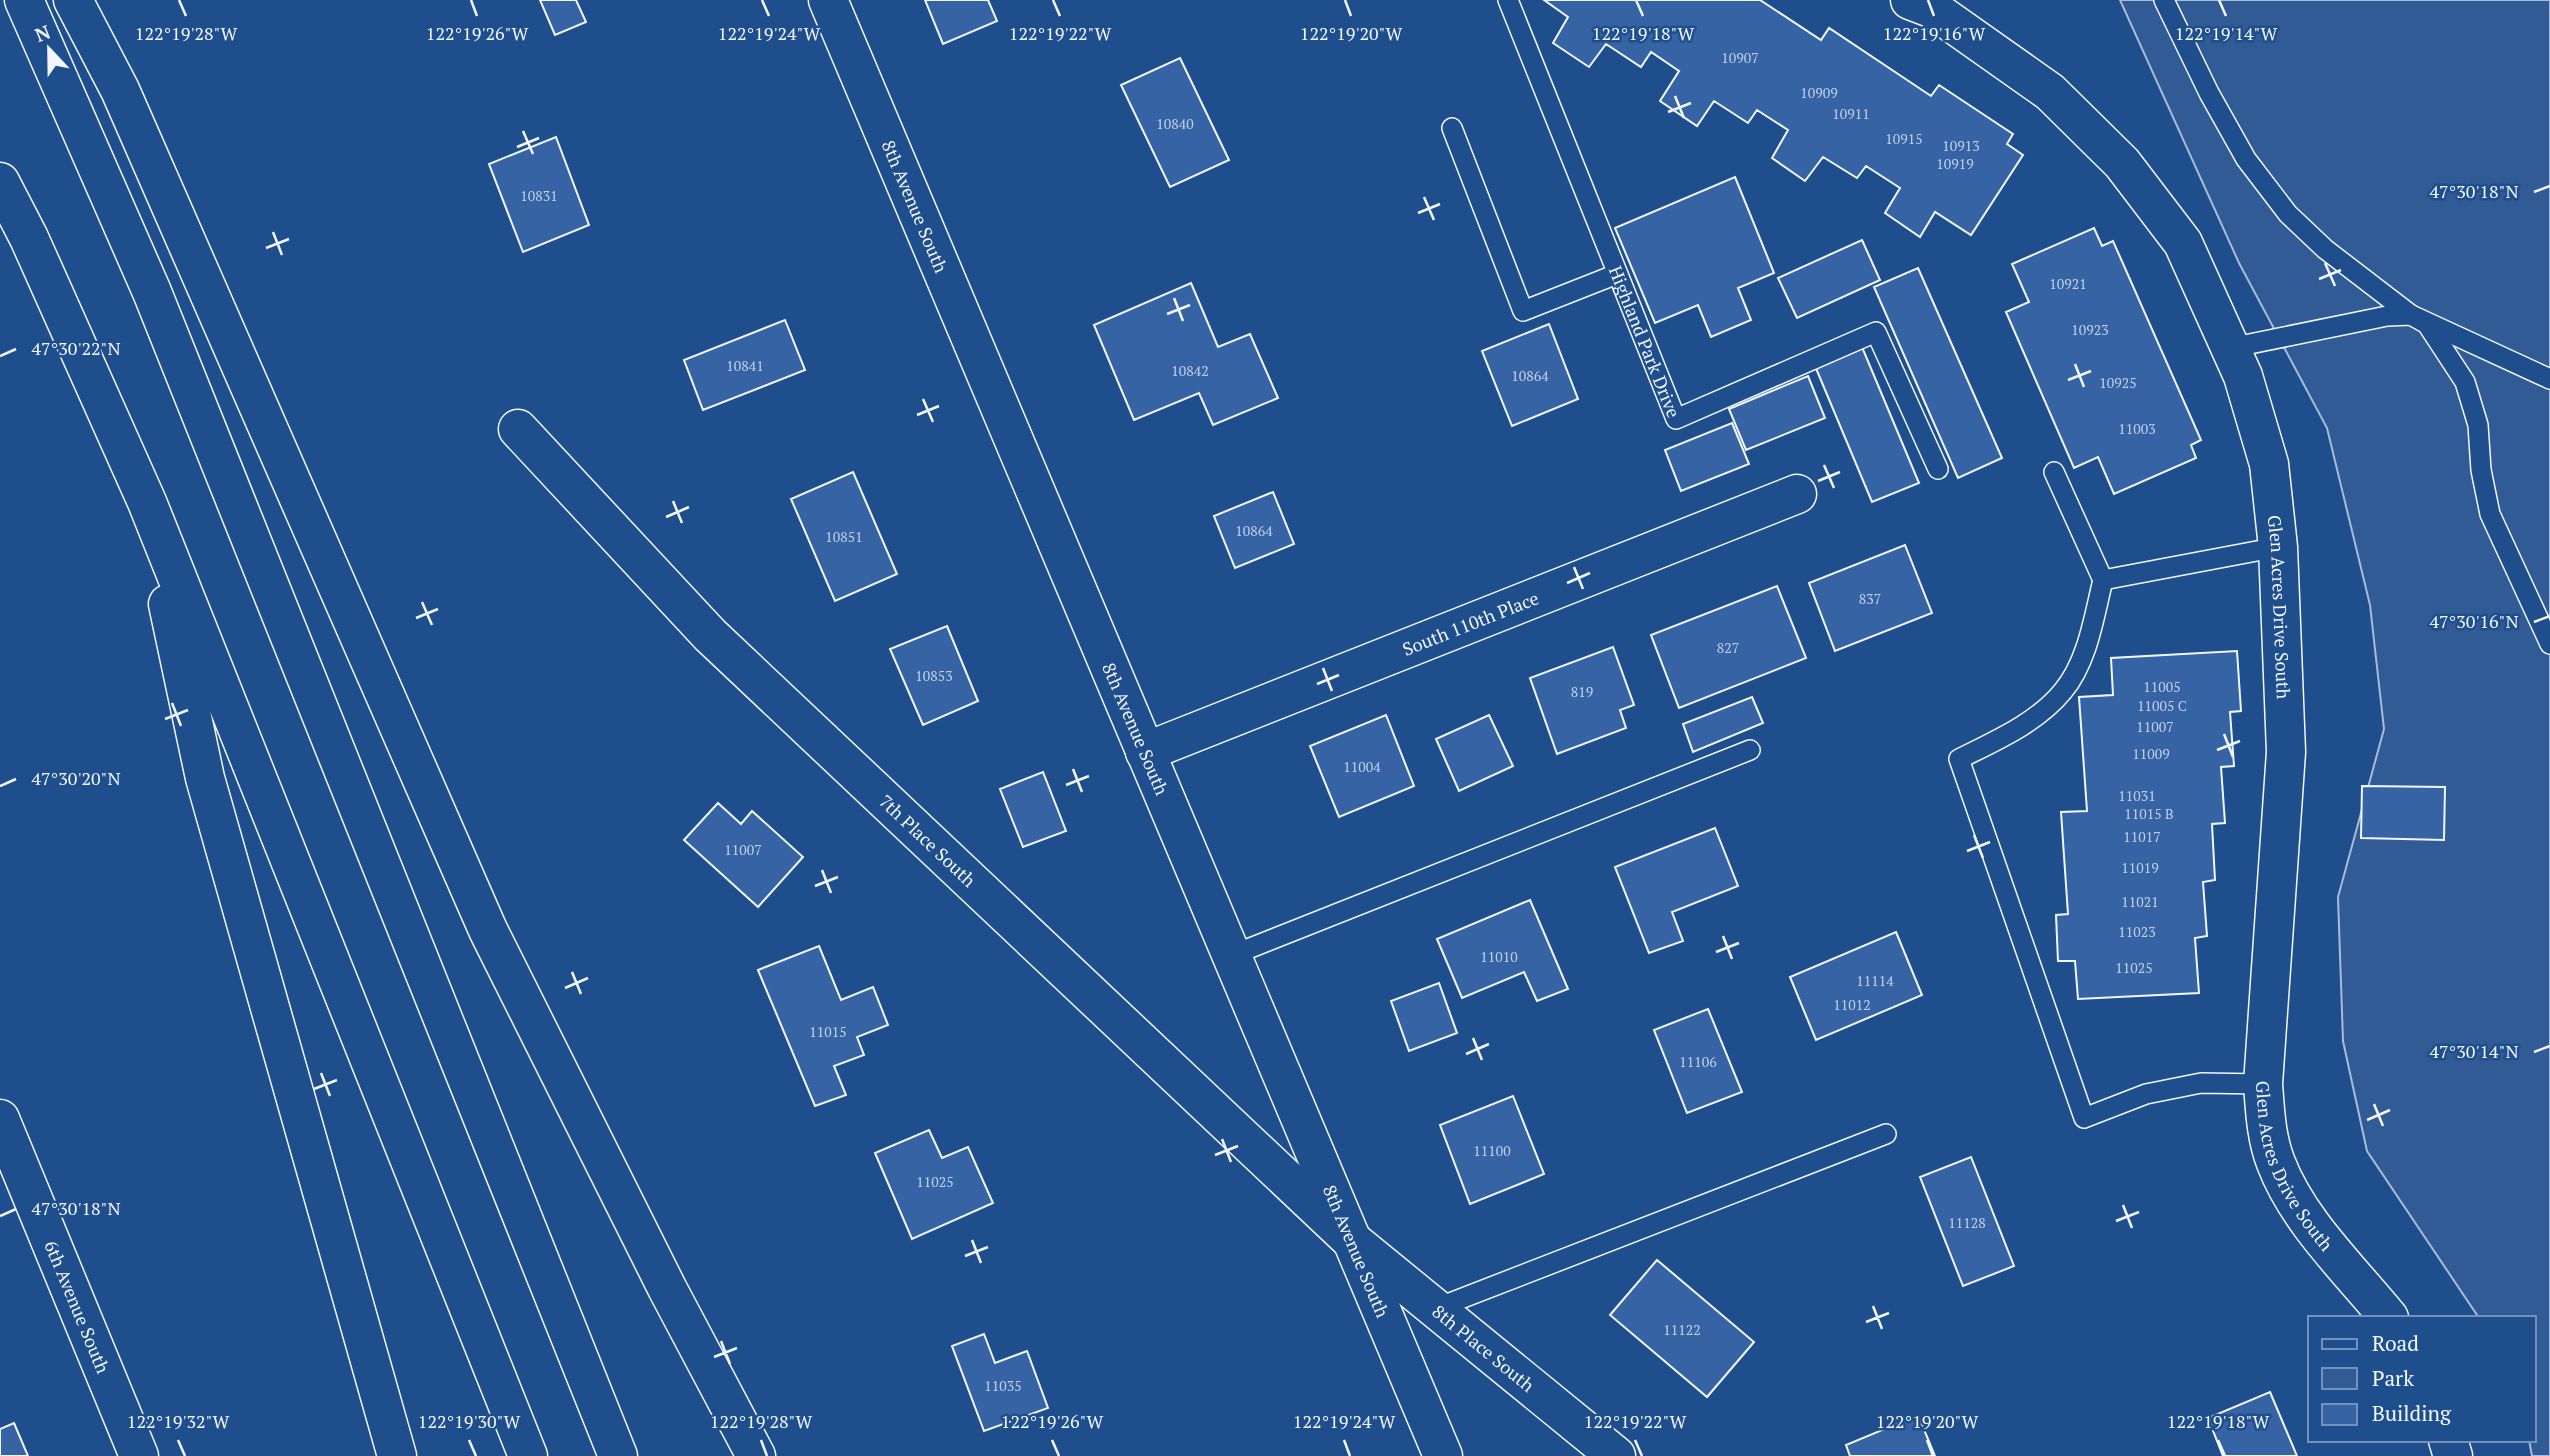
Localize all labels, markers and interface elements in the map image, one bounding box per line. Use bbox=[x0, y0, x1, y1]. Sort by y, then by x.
north arrow bbox=[14, 14, 84, 84]
text: N bbox=[31, 18, 54, 47]
text: 122°19'28"W bbox=[135, 21, 237, 45]
text: 122°19'26"W bbox=[426, 21, 528, 45]
text: 122°19'24"W bbox=[718, 21, 820, 45]
text: 122°19'22"W bbox=[1009, 21, 1111, 45]
text: 122°19'20"W bbox=[1300, 21, 1402, 45]
text: 122°19'18"W bbox=[1592, 21, 1694, 45]
text: 122°19'16"W bbox=[1883, 21, 1985, 45]
text: 122°19'14"W bbox=[2175, 21, 2277, 45]
house number: 10907 bbox=[1721, 48, 1759, 67]
house number: 10909 bbox=[1800, 83, 1838, 102]
house number: 10911 bbox=[1832, 104, 1870, 123]
house number: 10840 bbox=[1156, 114, 1194, 133]
house number: 10915 bbox=[1885, 129, 1923, 148]
street label: 8th Avenue South bbox=[877, 136, 954, 277]
house number: 10913 bbox=[1942, 136, 1980, 155]
house number: 10919 bbox=[1936, 154, 1974, 173]
text: 47°30'18"N bbox=[2429, 179, 2519, 203]
house number: 10831 bbox=[520, 186, 558, 205]
street label: Highland Park Drive bbox=[1604, 262, 1686, 421]
house number: 10921 bbox=[2049, 274, 2087, 293]
house number: 10923 bbox=[2071, 320, 2109, 339]
text: 47°30'22"N bbox=[31, 336, 121, 360]
house number: 10841 bbox=[726, 356, 764, 375]
house number: 10842 bbox=[1171, 361, 1209, 380]
house number: 10864 bbox=[1511, 366, 1549, 385]
house number: 10925 bbox=[2099, 373, 2137, 392]
house number: 11003 bbox=[2118, 419, 2156, 438]
street label: Glen Acres Drive South bbox=[2263, 514, 2296, 700]
house number: 10864 bbox=[1235, 521, 1273, 540]
house number: 10851 bbox=[825, 527, 863, 546]
street label: South 110th Place bbox=[1399, 585, 1542, 661]
house number: 837 bbox=[1859, 589, 1881, 608]
text: 47°30'16"N bbox=[2429, 609, 2519, 633]
house number: 827 bbox=[1717, 638, 1739, 657]
street label: 8th Avenue South bbox=[1097, 659, 1175, 799]
house number: 10853 bbox=[915, 666, 953, 685]
house number: 11005 bbox=[2143, 677, 2181, 696]
house number: 819 bbox=[1571, 682, 1593, 701]
house number: 11005 C bbox=[2137, 696, 2187, 715]
house number: 11007 bbox=[2136, 717, 2174, 736]
house number: 11009 bbox=[2132, 744, 2170, 763]
house number: 11004 bbox=[1343, 757, 1381, 776]
text: 47°30'20"N bbox=[31, 766, 121, 790]
house number: 11031 bbox=[2118, 786, 2156, 805]
street label: 7th Place South bbox=[874, 789, 982, 892]
house number: 11015 B bbox=[2124, 804, 2174, 823]
house number: 11017 bbox=[2123, 827, 2161, 846]
house number: 11007 bbox=[724, 840, 762, 859]
house number: 11019 bbox=[2121, 858, 2159, 877]
house number: 11021 bbox=[2121, 892, 2159, 911]
house number: 11023 bbox=[2118, 922, 2156, 941]
house number: 11010 bbox=[1480, 947, 1518, 966]
house number: 11025 bbox=[2115, 958, 2153, 977]
house number: 11114 bbox=[1856, 971, 1894, 990]
house number: 11012 bbox=[1833, 995, 1871, 1014]
house number: 11015 bbox=[809, 1022, 847, 1041]
text: 47°30'14"N bbox=[2429, 1039, 2519, 1063]
house number: 11106 bbox=[1679, 1052, 1717, 1071]
street label: Glen Acres Drive South bbox=[2251, 1080, 2339, 1256]
house number: 11100 bbox=[1473, 1141, 1511, 1160]
house number: 11025 bbox=[916, 1172, 954, 1191]
street label: 8th Avenue South bbox=[1318, 1181, 1395, 1321]
text: 47°30'18"N bbox=[31, 1196, 121, 1220]
house number: 11128 bbox=[1948, 1213, 1986, 1232]
street label: 6th Avenue South bbox=[39, 1237, 116, 1377]
street label: 8th Place South bbox=[1428, 1299, 1540, 1397]
legend bbox=[2308, 1316, 2536, 1442]
house number: 11122 bbox=[1663, 1320, 1701, 1339]
text: Road bbox=[2372, 1329, 2419, 1357]
text: Park bbox=[2372, 1364, 2414, 1392]
house number: 11035 bbox=[984, 1376, 1022, 1395]
text: Building bbox=[2372, 1399, 2452, 1427]
text: 122°19'32"W bbox=[127, 1409, 229, 1433]
text: 122°19'30"W bbox=[418, 1409, 520, 1433]
text: 122°19'28"W bbox=[710, 1409, 812, 1433]
text: 122°19'26"W bbox=[1001, 1409, 1103, 1433]
text: 122°19'24"W bbox=[1293, 1409, 1395, 1433]
text: 122°19'22"W bbox=[1584, 1409, 1686, 1433]
text: 122°19'20"W bbox=[1876, 1409, 1978, 1433]
text: 122°19'18"W bbox=[2167, 1409, 2269, 1433]

